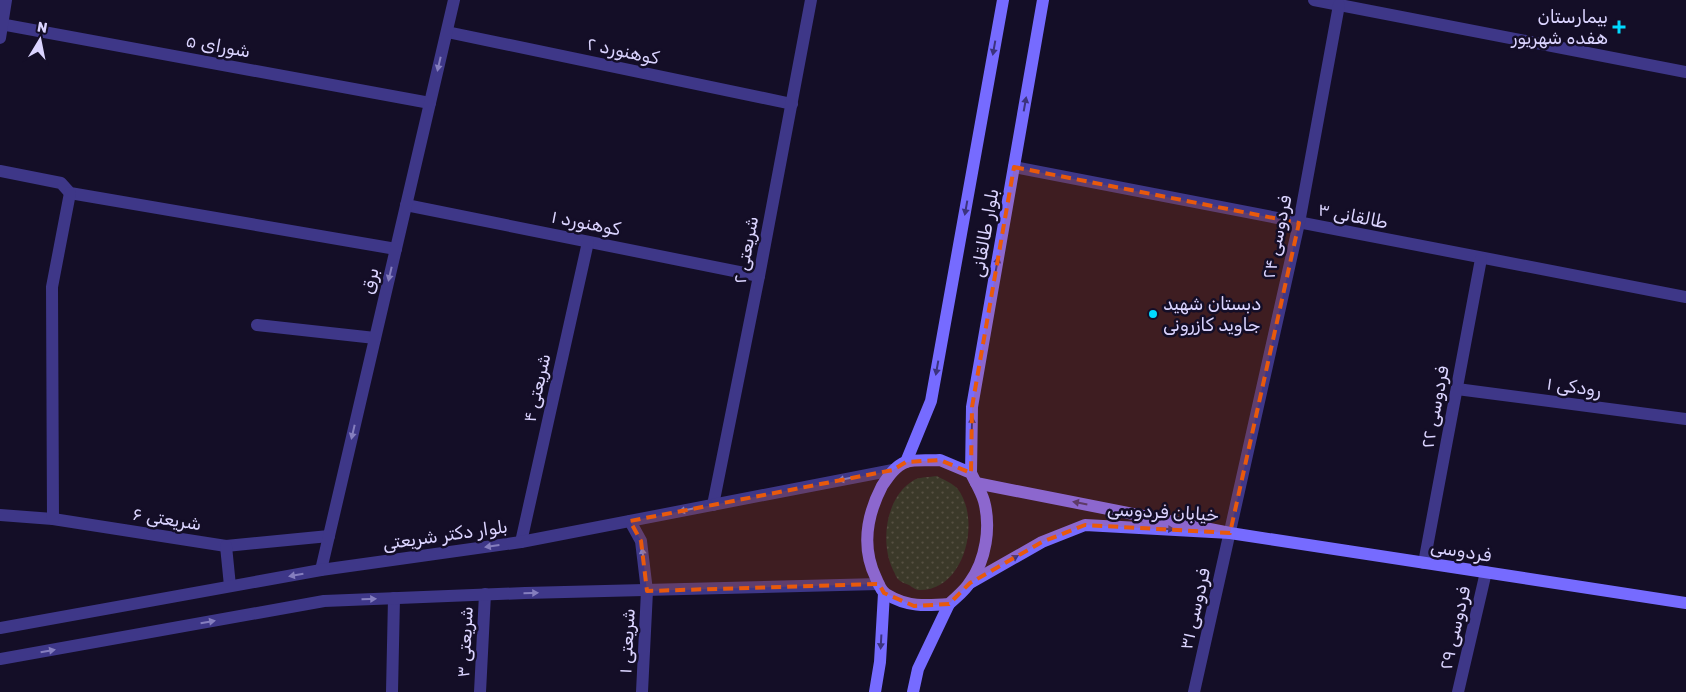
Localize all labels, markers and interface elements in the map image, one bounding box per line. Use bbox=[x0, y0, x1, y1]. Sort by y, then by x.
place label: بیمارستان هفده شهریور bbox=[1510, 6, 1608, 49]
north arrow bbox=[15, 15, 65, 65]
text: N bbox=[36, 18, 49, 37]
marker: بیمارستان هفده شهریور bbox=[1612, 20, 1626, 34]
street label: شورای ۵ bbox=[184, 29, 252, 63]
street label: کوهنورد ۲ bbox=[585, 33, 661, 69]
one-way arrow bbox=[990, 40, 998, 56]
one-way arrow bbox=[435, 57, 443, 72]
one-way arrow bbox=[1022, 96, 1030, 112]
street label: بلوار طالقانی bbox=[966, 187, 1004, 279]
street label: فردوسی ۲۴ bbox=[1257, 193, 1297, 281]
street label: طالقانی ۳ bbox=[1316, 198, 1390, 234]
one-way arrow bbox=[961, 200, 969, 216]
street label: کوهنورد ۱ bbox=[550, 206, 622, 240]
street label: شریعتی ۲ bbox=[729, 214, 763, 286]
one-way arrow bbox=[994, 256, 1002, 272]
street label: برق bbox=[356, 266, 384, 296]
one-way arrow bbox=[386, 266, 394, 281]
place label: دبستان شهید جاوید کازرونی bbox=[1163, 293, 1261, 336]
marker: دبستان شهید جاوید کازرونی bbox=[1147, 308, 1159, 320]
street label: شریعتی ۴ bbox=[518, 351, 556, 425]
one-way arrow bbox=[933, 360, 941, 375]
street label: فردوسی ۲۲ bbox=[1416, 364, 1454, 450]
street label: رودکی ۱ bbox=[1545, 372, 1603, 402]
one-way arrow bbox=[968, 416, 976, 432]
one-way arrow bbox=[349, 425, 357, 440]
one-way arrow bbox=[838, 475, 853, 483]
street label: خیابان فردوسی bbox=[1107, 498, 1219, 526]
one-way arrow bbox=[1072, 499, 1088, 507]
street label: شریعتی ۶ bbox=[131, 503, 203, 535]
one-way arrow bbox=[677, 507, 693, 515]
street label: بلوار دکتر شریعتی bbox=[381, 515, 509, 555]
one-way arrow bbox=[1159, 526, 1175, 534]
street label: فردوسی bbox=[1429, 535, 1493, 567]
one-way arrow bbox=[483, 542, 499, 550]
one-way arrow bbox=[639, 546, 647, 562]
one-way arrow bbox=[1006, 554, 1019, 563]
street label: فردوسی ۳۱ bbox=[1175, 566, 1215, 652]
one-way arrow bbox=[288, 571, 304, 579]
street label: فردوسی ۲۹ bbox=[1435, 584, 1475, 672]
one-way arrow bbox=[523, 589, 539, 597]
one-way arrow bbox=[361, 595, 377, 603]
street label: شریعتی ۳ bbox=[452, 606, 478, 678]
street label: شریعتی ۱ bbox=[614, 608, 640, 674]
one-way arrow bbox=[200, 618, 216, 626]
one-way arrow bbox=[877, 634, 885, 650]
one-way arrow bbox=[40, 646, 56, 654]

